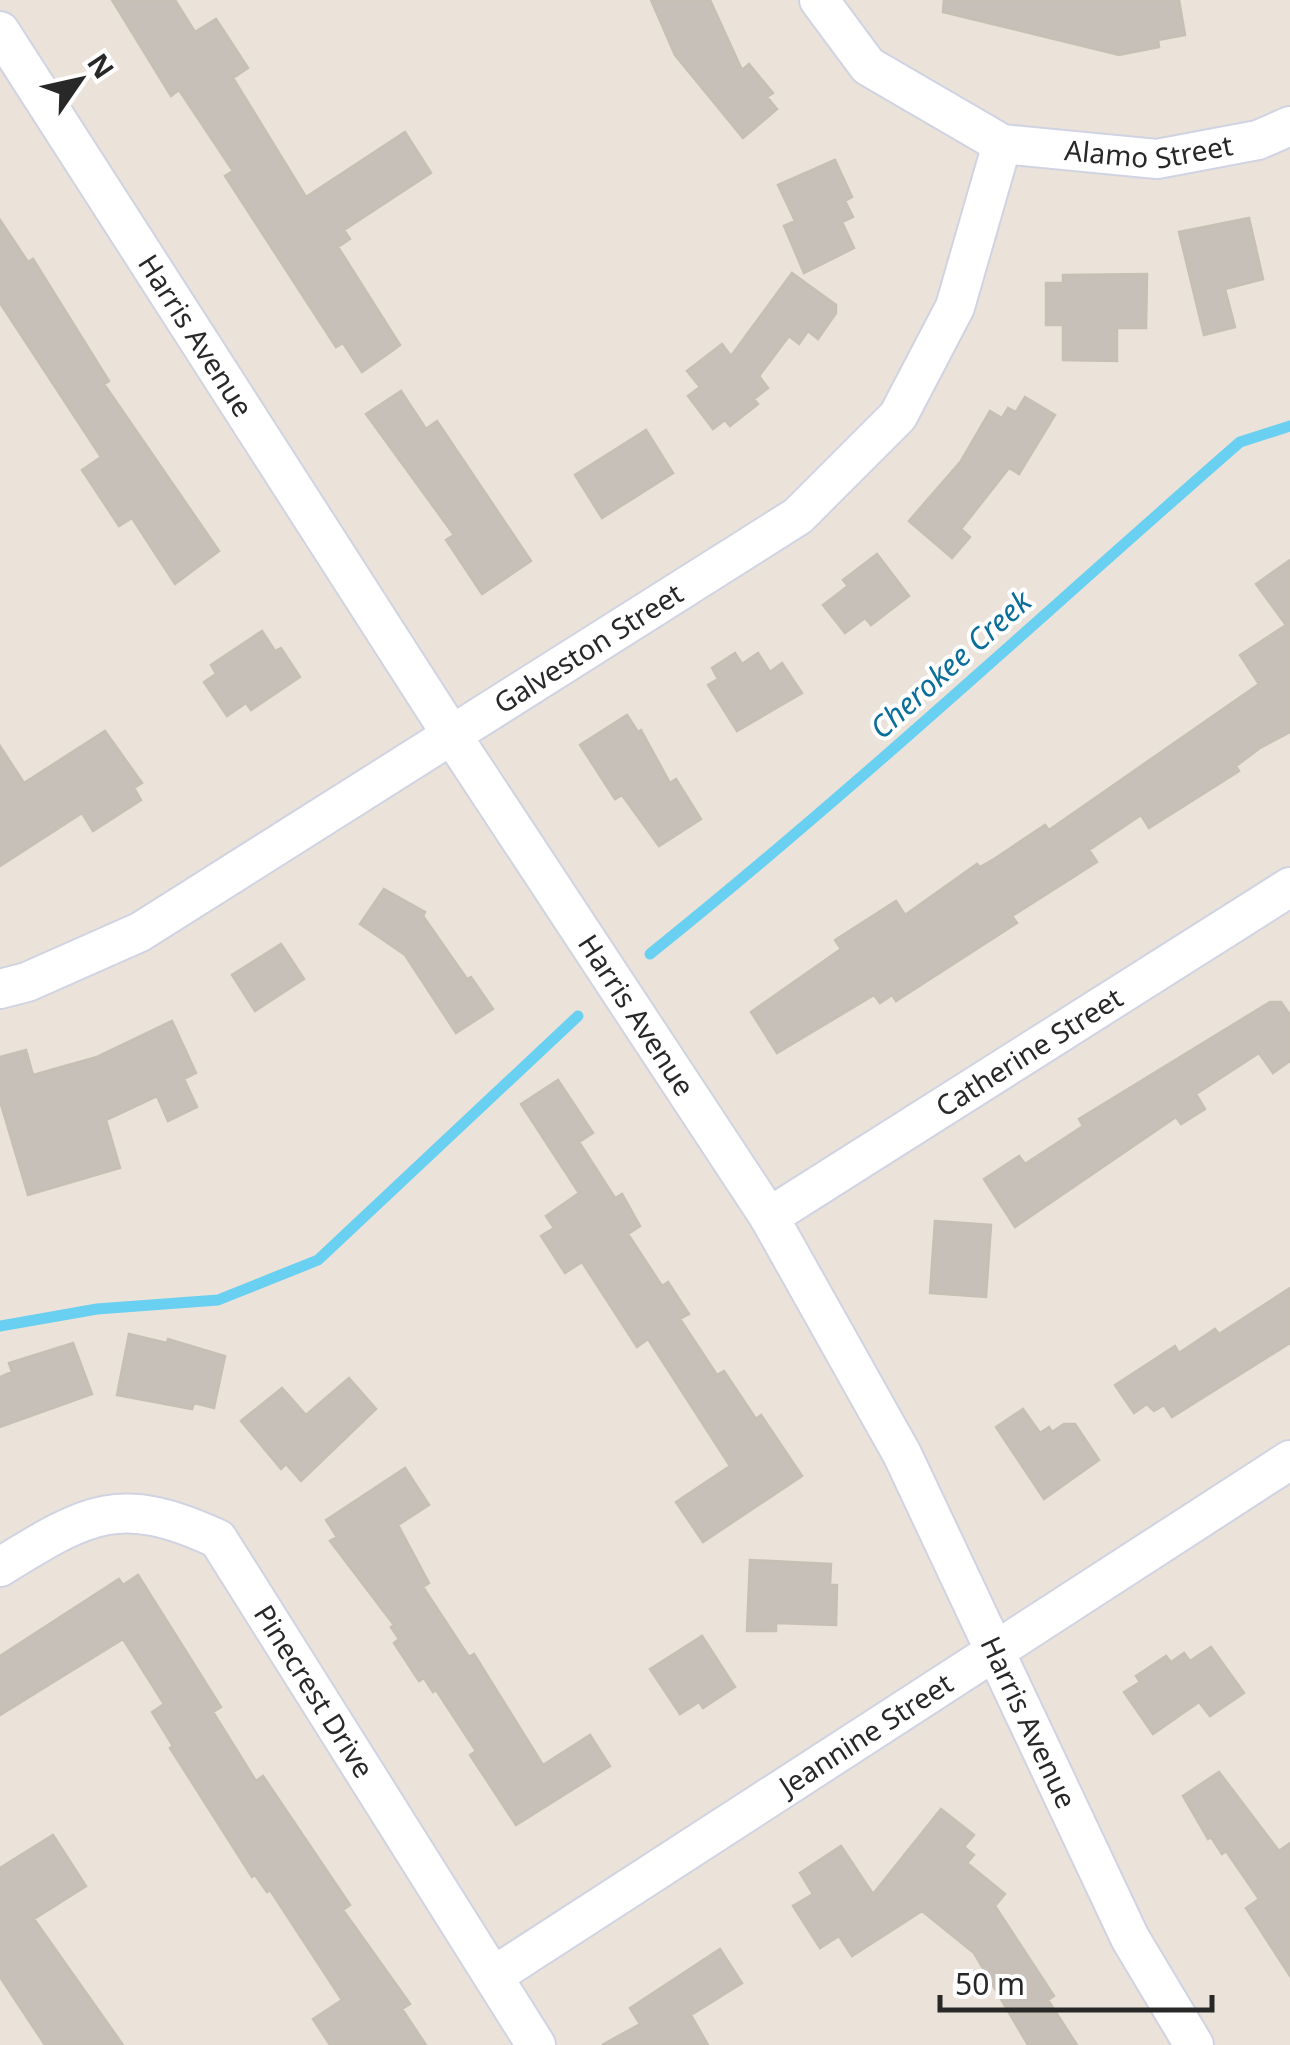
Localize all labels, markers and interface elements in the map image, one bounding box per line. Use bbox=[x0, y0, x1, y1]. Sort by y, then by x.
north arrow bbox=[30, 30, 130, 130]
text: N bbox=[79, 45, 124, 86]
street label: Alamo Street bbox=[1063, 125, 1236, 177]
street label: Harris Avenue bbox=[130, 247, 263, 424]
street label: Galveston Street bbox=[486, 574, 690, 722]
water label: Cherokee Creek bbox=[861, 580, 1040, 747]
street label: Harris Avenue bbox=[570, 927, 704, 1103]
street label: Catherine Street bbox=[928, 978, 1129, 1125]
street label: Pinecrest Drive bbox=[246, 1597, 383, 1785]
street label: Harris Avenue bbox=[973, 1630, 1086, 1814]
street label: Jeannine Street bbox=[769, 1664, 960, 1806]
scale bar bbox=[940, 1950, 1212, 2012]
text: 50 m bbox=[955, 1963, 1025, 2004]

